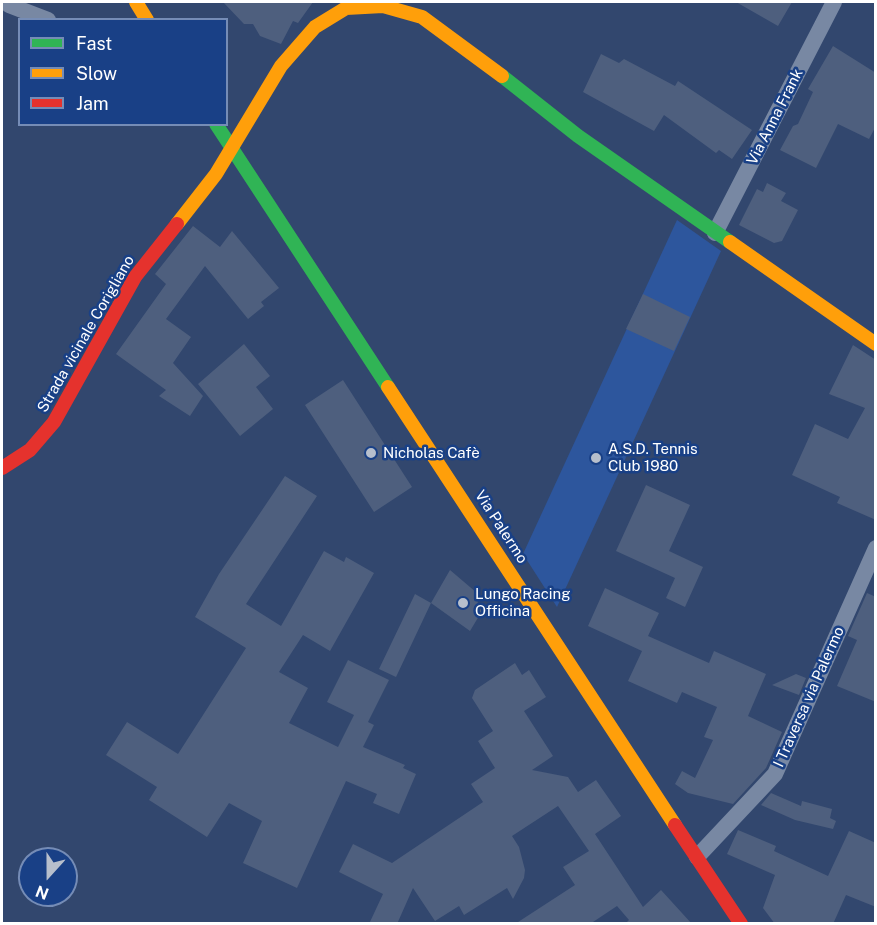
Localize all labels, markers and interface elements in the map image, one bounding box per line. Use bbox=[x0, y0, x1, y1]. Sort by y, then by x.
legend bbox=[18, 18, 228, 126]
text: Fast bbox=[76, 33, 112, 54]
text: Slow bbox=[76, 63, 117, 84]
street label: Via Anna Frank bbox=[743, 66, 807, 168]
text: Jam bbox=[76, 93, 109, 114]
street label: Strada vicinale Corigliano bbox=[34, 252, 138, 416]
place label: A.S.D. Tennis Club 1980 bbox=[608, 440, 697, 475]
place label: Nicholas Cafè bbox=[383, 444, 480, 462]
marker: Nicholas Cafè bbox=[364, 446, 378, 460]
marker: A.S.D. Tennis Club 1980 bbox=[589, 451, 603, 465]
street label: Via Palermo bbox=[471, 487, 531, 567]
place label: Lungo Racing Officina bbox=[475, 585, 571, 620]
marker: Lungo Racing Officina bbox=[456, 596, 470, 610]
street label: I Traversa via Palermo bbox=[770, 624, 848, 770]
north arrow bbox=[18, 847, 78, 907]
text: N bbox=[33, 881, 51, 904]

